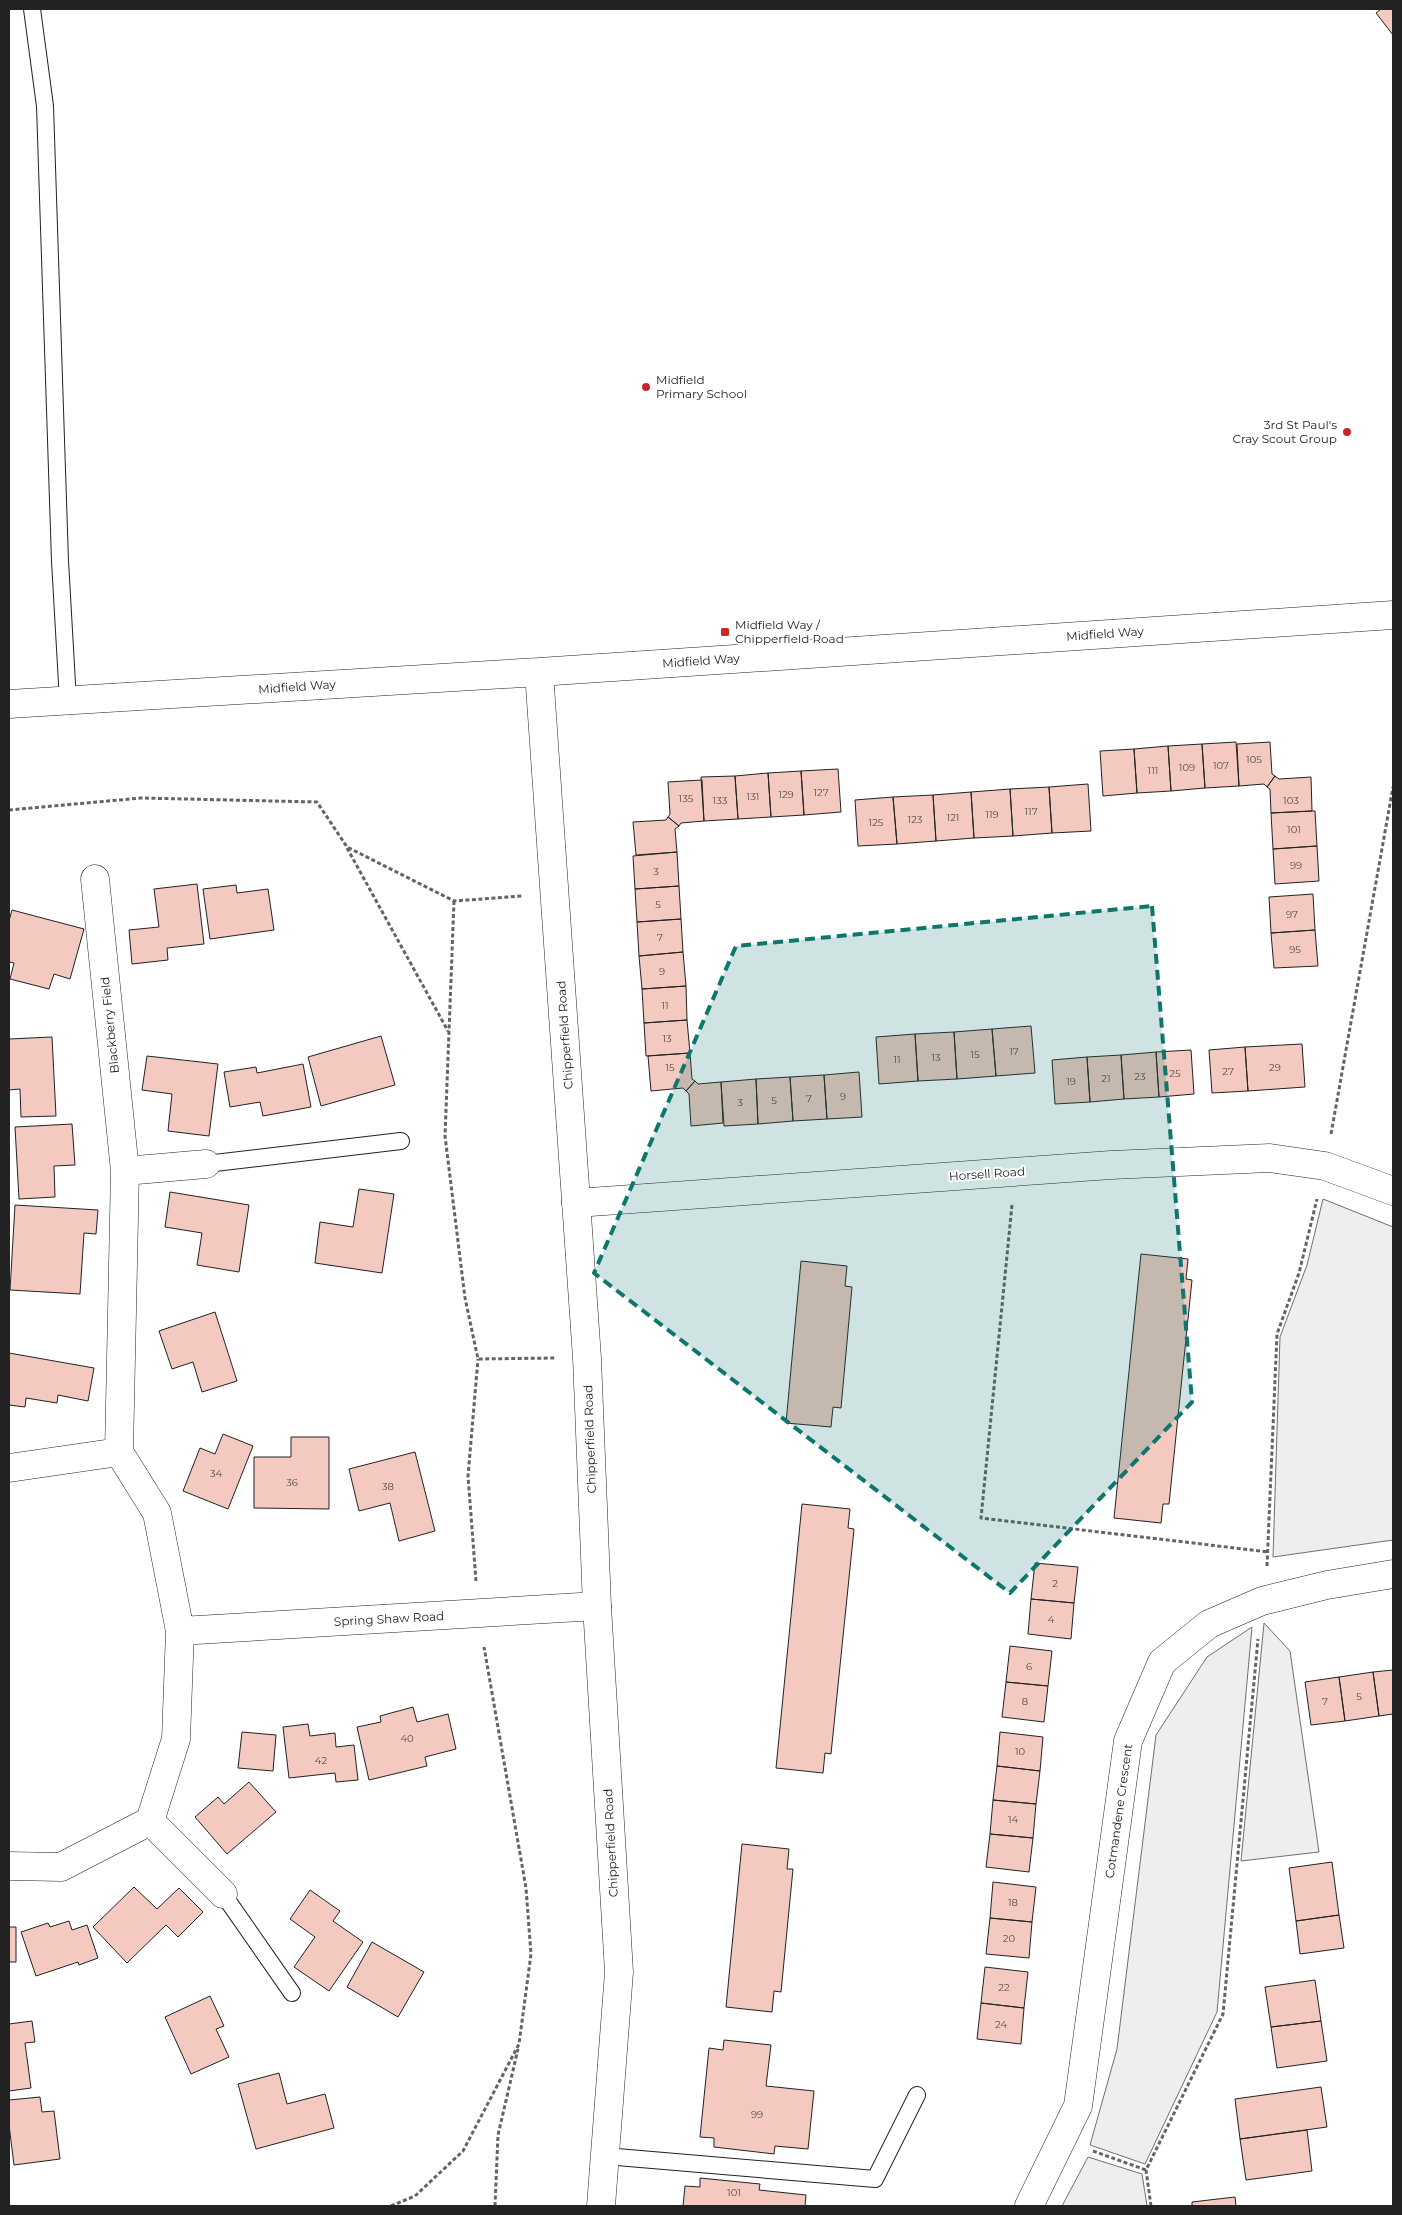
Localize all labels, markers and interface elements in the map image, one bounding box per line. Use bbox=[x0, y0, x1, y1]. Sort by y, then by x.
place label: Midfield Primary School bbox=[656, 372, 747, 401]
marker: Midfield Primary School bbox=[640, 381, 652, 393]
place label: 3rd St Paul's Cray Scout Group bbox=[1232, 417, 1337, 446]
marker: 3rd St Paul's Cray Scout Group bbox=[1341, 426, 1353, 438]
place label: Midfield Way / Chipperfield Road bbox=[735, 617, 844, 646]
street label: Midfield Way bbox=[1066, 623, 1145, 644]
marker: Midfield Way / Chipperfield Road bbox=[719, 626, 731, 638]
street label: Midfield Way bbox=[662, 650, 741, 671]
street label: Midfield Way bbox=[258, 676, 337, 697]
house number: 105 bbox=[1246, 753, 1262, 766]
house number: 107 bbox=[1213, 759, 1229, 772]
house number: 109 bbox=[1179, 761, 1195, 774]
house number: 111 bbox=[1148, 764, 1158, 777]
house number: 127 bbox=[813, 786, 829, 799]
house number: 129 bbox=[778, 788, 794, 801]
house number: 131 bbox=[747, 790, 759, 803]
house number: 135 bbox=[679, 792, 694, 805]
house number: 133 bbox=[713, 794, 728, 807]
house number: 103 bbox=[1283, 794, 1299, 807]
house number: 117 bbox=[1024, 805, 1038, 818]
house number: 119 bbox=[985, 808, 999, 821]
house number: 121 bbox=[947, 811, 959, 824]
house number: 123 bbox=[908, 813, 923, 826]
house number: 125 bbox=[869, 816, 884, 829]
house number: 101 bbox=[1287, 823, 1301, 836]
house number: 99 bbox=[1290, 859, 1302, 872]
house number: 3 bbox=[653, 865, 659, 878]
house number: 5 bbox=[655, 898, 661, 911]
house number: 97 bbox=[1286, 908, 1298, 921]
house number: 7 bbox=[657, 931, 663, 944]
house number: 95 bbox=[1289, 943, 1301, 956]
house number: 9 bbox=[659, 965, 665, 978]
street label: Blackberry Field bbox=[97, 976, 122, 1074]
street label: Chipperfield Road bbox=[553, 980, 576, 1090]
house number: 11 bbox=[661, 999, 669, 1012]
house number: 13 bbox=[662, 1032, 672, 1045]
house number: 17 bbox=[1009, 1045, 1019, 1058]
house number: 15 bbox=[970, 1048, 980, 1061]
house number: 13 bbox=[931, 1051, 941, 1064]
house number: 11 bbox=[893, 1053, 901, 1066]
house number: 15 bbox=[665, 1061, 675, 1074]
house number: 29 bbox=[1269, 1061, 1281, 1074]
house number: 27 bbox=[1222, 1065, 1234, 1078]
house number: 25 bbox=[1169, 1067, 1181, 1080]
house number: 23 bbox=[1134, 1070, 1146, 1083]
house number: 21 bbox=[1101, 1072, 1111, 1085]
house number: 19 bbox=[1066, 1075, 1076, 1088]
house number: 9 bbox=[840, 1090, 846, 1103]
house number: 7 bbox=[806, 1092, 812, 1105]
house number: 5 bbox=[771, 1094, 777, 1107]
house number: 3 bbox=[737, 1096, 743, 1109]
street label: Horsell Road bbox=[948, 1163, 1025, 1184]
street label: Chipperfield Road bbox=[580, 1384, 599, 1494]
house number: 34 bbox=[210, 1467, 223, 1480]
house number: 36 bbox=[286, 1476, 298, 1489]
house number: 38 bbox=[382, 1480, 394, 1493]
house number: 2 bbox=[1052, 1577, 1058, 1590]
street label: Spring Shaw Road bbox=[333, 1608, 445, 1629]
house number: 4 bbox=[1048, 1613, 1055, 1626]
house number: 6 bbox=[1026, 1660, 1032, 1673]
house number: 5 bbox=[1356, 1690, 1362, 1703]
house number: 8 bbox=[1022, 1695, 1028, 1708]
house number: 7 bbox=[1322, 1695, 1328, 1708]
house number: 40 bbox=[400, 1732, 414, 1745]
street label: Cotmandene Crescent bbox=[1102, 1743, 1135, 1879]
house number: 10 bbox=[1015, 1745, 1025, 1758]
house number: 42 bbox=[315, 1754, 327, 1767]
street label: Chipperfield Road bbox=[600, 1788, 621, 1898]
house number: 14 bbox=[1008, 1813, 1018, 1826]
house number: 18 bbox=[1008, 1896, 1018, 1909]
house number: 20 bbox=[1003, 1932, 1016, 1945]
house number: 22 bbox=[998, 1981, 1010, 1994]
house number: 24 bbox=[995, 2018, 1007, 2031]
house number: 99 bbox=[751, 2108, 763, 2121]
house number: 101 bbox=[727, 2186, 741, 2199]

